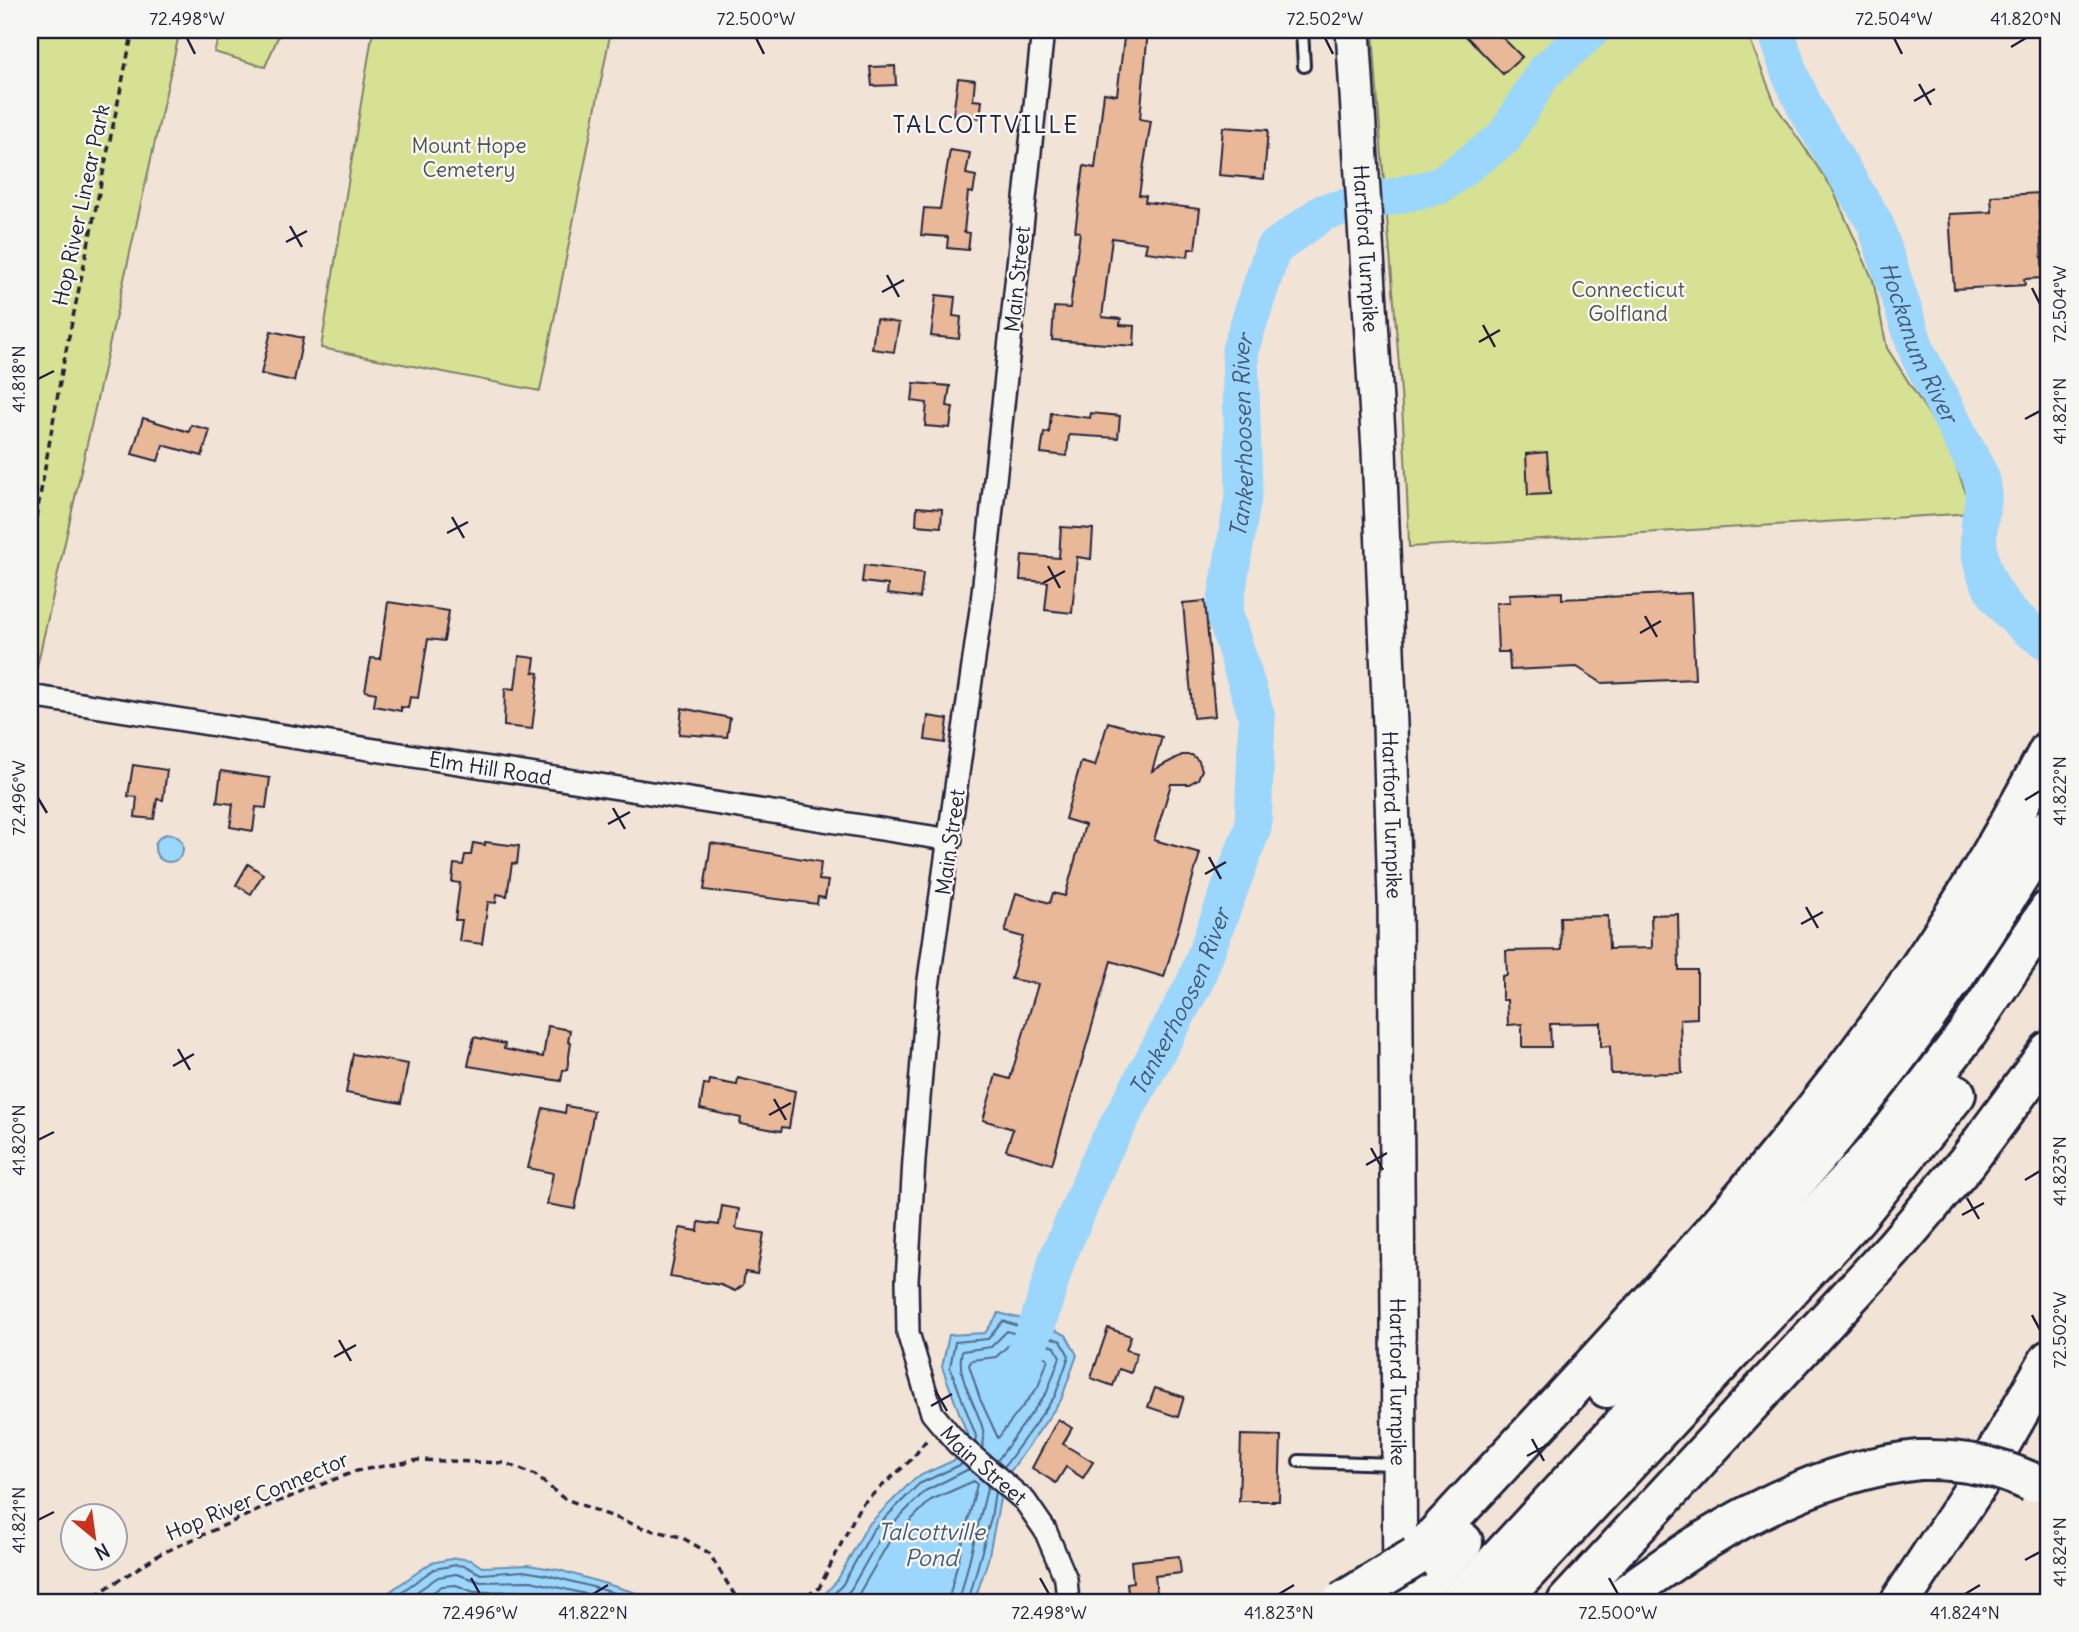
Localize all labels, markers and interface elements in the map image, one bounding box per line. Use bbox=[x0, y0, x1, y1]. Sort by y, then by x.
text: 72.498°W bbox=[149, 7, 225, 30]
text: 72.500°W bbox=[717, 7, 795, 30]
text: 72.502°W bbox=[1287, 7, 1363, 30]
text: 72.504°W bbox=[1855, 7, 1933, 30]
text: 41.820°N bbox=[1990, 7, 2062, 30]
street label: Hop River Linear Park bbox=[46, 102, 116, 308]
district label: TALCOTTVILLE bbox=[892, 109, 1080, 139]
park label: Mount Hope Cemetery bbox=[411, 132, 527, 183]
street label: Hartford Turnpike bbox=[1348, 164, 1385, 333]
street label: Main Street bbox=[998, 224, 1036, 334]
water label: Hockanum River bbox=[1874, 258, 1966, 429]
text: 72.504°W bbox=[2048, 265, 2071, 343]
park label: Connecticut Golfland bbox=[1571, 276, 1685, 327]
water label: Tankerhoosen River bbox=[1222, 328, 1260, 539]
text: 41.818°N bbox=[7, 345, 30, 413]
text: 41.821°N bbox=[2048, 378, 2071, 444]
street label: Hartford Turnpike bbox=[1377, 731, 1408, 899]
street label: Elm Hill Road bbox=[427, 745, 554, 791]
text: 41.822°N bbox=[2048, 756, 2071, 826]
text: 72.496°W bbox=[7, 760, 30, 836]
street label: Main Street bbox=[929, 787, 971, 897]
water label: Tankerhoosen River bbox=[1122, 902, 1237, 1100]
text: 41.820°N bbox=[7, 1104, 30, 1176]
text: 41.823°N bbox=[2048, 1136, 2071, 1206]
text: 72.502°W bbox=[2048, 1292, 2071, 1368]
street label: Hartford Turnpike bbox=[1384, 1298, 1413, 1466]
street label: Main Street bbox=[935, 1420, 1033, 1510]
street label: Hop River Connector bbox=[161, 1445, 353, 1547]
text: 41.821°N bbox=[7, 1487, 30, 1553]
north arrow bbox=[60, 1502, 130, 1572]
water label: Talcottville Pond bbox=[877, 1517, 986, 1572]
text: 41.824°N bbox=[2048, 1517, 2071, 1587]
text: N bbox=[91, 1538, 114, 1566]
text: 72.496°W bbox=[442, 1601, 518, 1624]
text: 41.822°N bbox=[558, 1601, 628, 1624]
text: 72.498°W bbox=[1011, 1601, 1087, 1624]
text: 41.823°N bbox=[1244, 1601, 1314, 1624]
text: 72.500°W bbox=[1579, 1601, 1657, 1624]
text: 41.824°N bbox=[1930, 1601, 2000, 1624]

